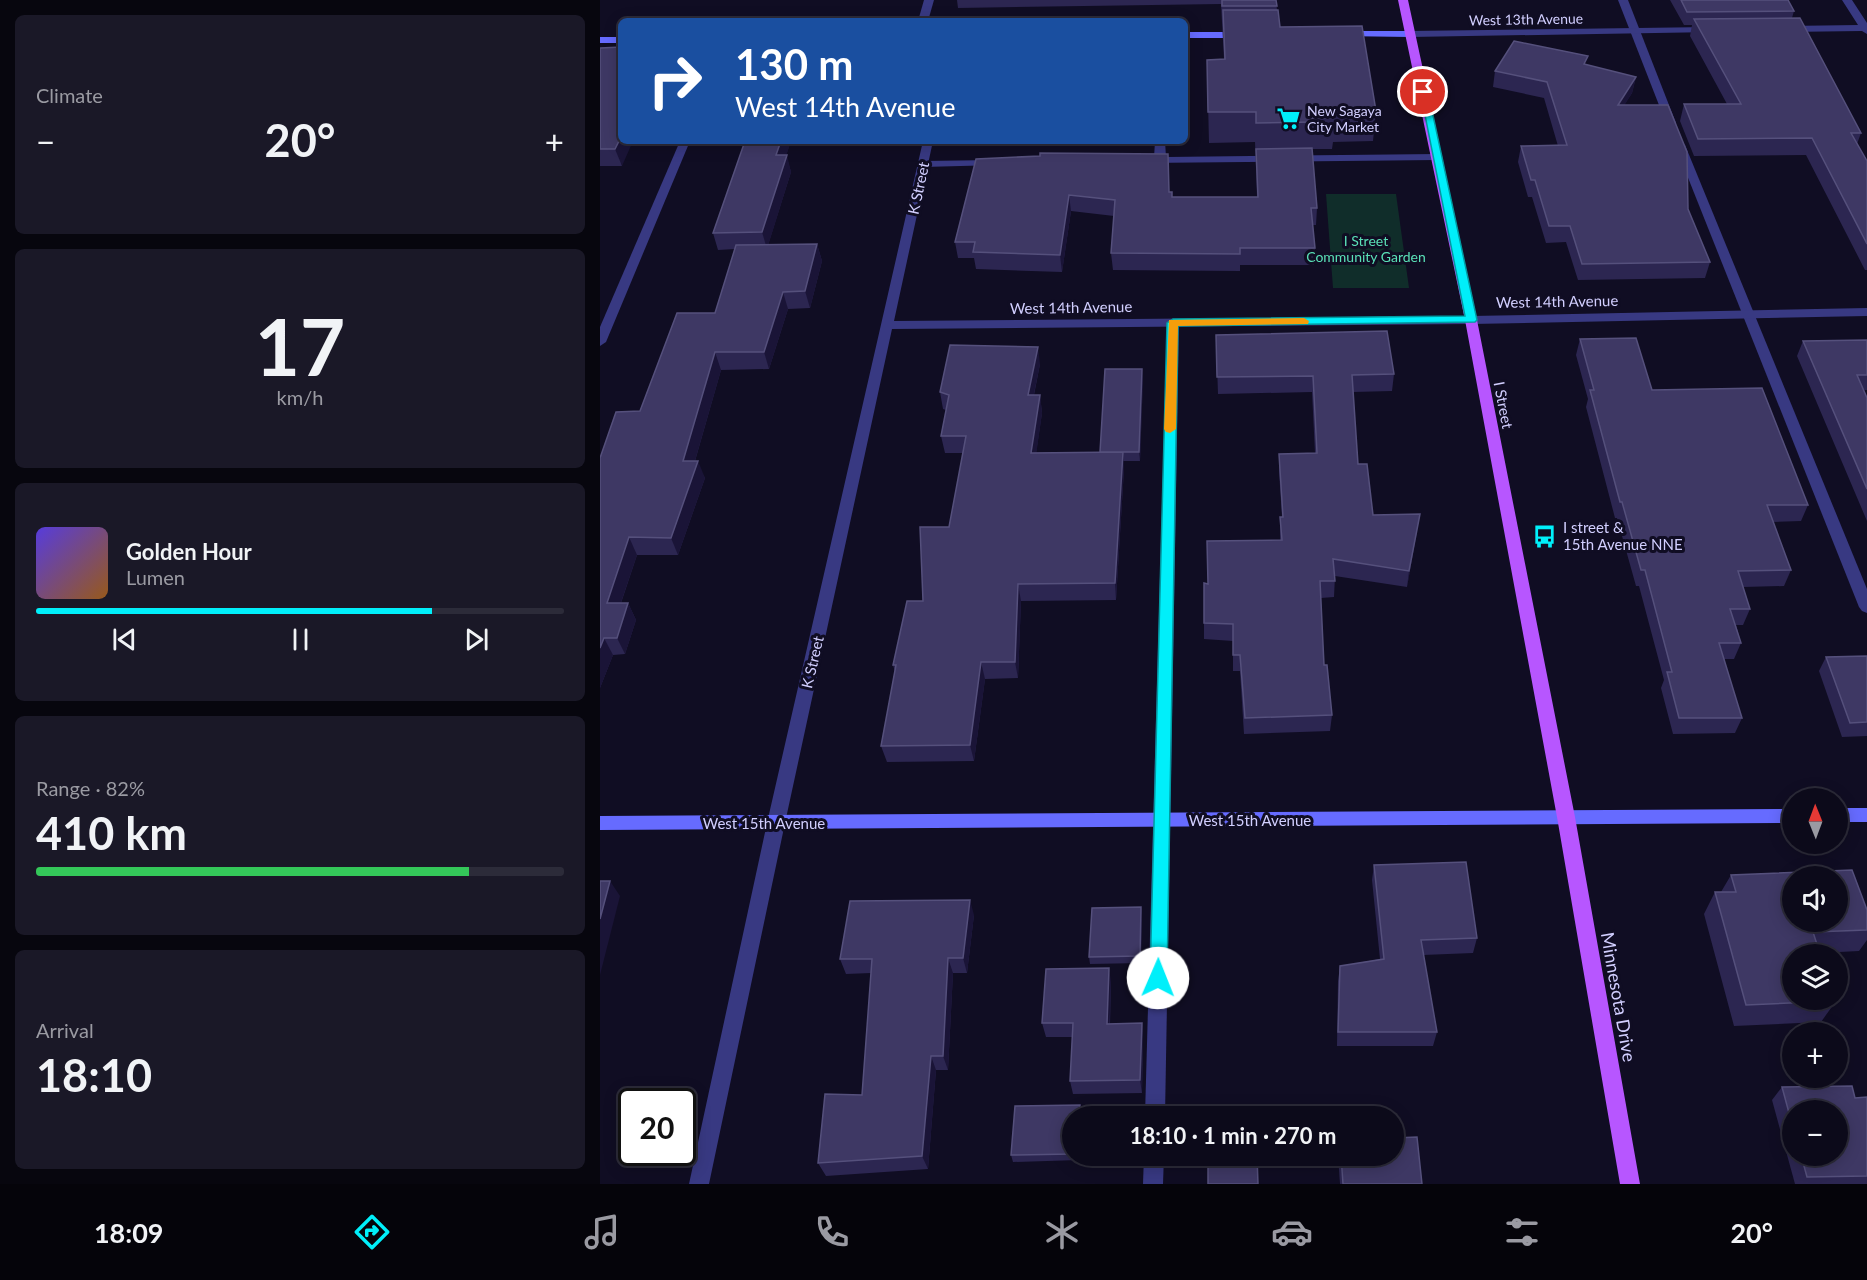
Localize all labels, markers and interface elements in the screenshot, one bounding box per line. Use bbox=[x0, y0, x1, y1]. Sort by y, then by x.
street label: West 13th Avenue bbox=[1469, 10, 1583, 28]
text: 130 m bbox=[735, 39, 853, 89]
icon: right bbox=[636, 42, 714, 120]
pin bbox=[1397, 66, 1448, 117]
icon: arrive bbox=[1406, 75, 1439, 108]
text: Climate bbox=[36, 83, 103, 107]
text: West 14th Avenue bbox=[735, 90, 955, 123]
place label: New Sagaya City Market bbox=[1307, 102, 1382, 135]
supermarket icon: New Sagaya City Market bbox=[1276, 105, 1302, 131]
text: 20° bbox=[265, 113, 335, 167]
text: − bbox=[36, 121, 55, 161]
text: + bbox=[545, 121, 564, 161]
street label: K Street bbox=[904, 159, 932, 216]
park label: I Street Community Garden bbox=[1306, 232, 1426, 265]
street label: West 14th Avenue bbox=[1496, 291, 1618, 311]
street label: West 14th Avenue bbox=[1010, 297, 1132, 317]
text: 17 bbox=[255, 299, 345, 393]
street label: I Street bbox=[1491, 380, 1517, 431]
text: km/h bbox=[277, 385, 323, 409]
place label: I street & 15th Avenue NNE bbox=[1563, 518, 1683, 553]
bus stop icon: I street & 15th Avenue NNE bbox=[1532, 523, 1558, 549]
text: Golden Hour bbox=[126, 538, 252, 565]
text: Lumen bbox=[126, 565, 185, 589]
icon: previous bbox=[108, 623, 141, 656]
icon: pause bbox=[284, 623, 317, 656]
icon: next bbox=[460, 623, 493, 656]
street label: K Street bbox=[797, 633, 827, 690]
text: Range · 82% bbox=[36, 776, 145, 800]
north arrow bbox=[1782, 788, 1848, 854]
map controls bbox=[1782, 788, 1848, 1166]
text: 410 km bbox=[36, 806, 187, 860]
street label: West 15th Avenue bbox=[1189, 811, 1311, 829]
street label: West 15th Avenue bbox=[703, 814, 825, 832]
button: sound bbox=[1782, 866, 1848, 932]
street label: Minnesota Drive bbox=[1597, 930, 1641, 1064]
button: layers bbox=[1782, 944, 1848, 1010]
position arrow bbox=[1126, 946, 1190, 1010]
text: Arrival bbox=[36, 1018, 94, 1042]
button: + bbox=[1782, 1022, 1848, 1088]
text: 18:10 bbox=[36, 1048, 152, 1102]
speed limit sign: 20 bbox=[618, 1088, 696, 1166]
button: − bbox=[1782, 1100, 1848, 1166]
text: 18:10 · 1 min · 270 m bbox=[1130, 1122, 1336, 1149]
icon: directions bbox=[351, 1211, 393, 1253]
icon: music bbox=[581, 1211, 623, 1253]
icon: phone bbox=[811, 1211, 853, 1253]
icon: climate bbox=[1041, 1211, 1083, 1253]
icon: car bbox=[1271, 1211, 1313, 1253]
icon: filters bbox=[1501, 1211, 1543, 1253]
text: 18:09 bbox=[94, 1216, 164, 1249]
text: 20° bbox=[1730, 1216, 1773, 1249]

